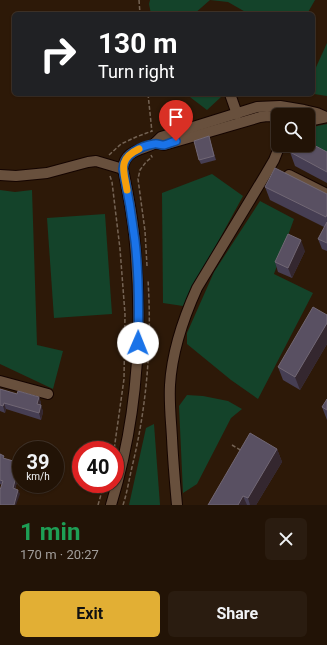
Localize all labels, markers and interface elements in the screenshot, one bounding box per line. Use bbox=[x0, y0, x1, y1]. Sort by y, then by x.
text: 130 m bbox=[98, 27, 177, 60]
icon: right bbox=[32, 28, 84, 80]
text: Turn right bbox=[98, 61, 175, 82]
pin bbox=[159, 100, 193, 141]
icon: arrive bbox=[165, 106, 187, 128]
map controls bbox=[271, 108, 315, 152]
button: search bbox=[271, 108, 315, 152]
position arrow bbox=[117, 322, 159, 364]
speed limit sign: 40 bbox=[72, 441, 124, 493]
text: 39 bbox=[27, 450, 49, 474]
text: km/h bbox=[26, 471, 50, 482]
text: 1 min bbox=[20, 518, 80, 546]
button: close bbox=[265, 518, 307, 560]
text: 170 m · 20:27 bbox=[20, 547, 99, 562]
button: Exit bbox=[20, 591, 160, 637]
button: Share bbox=[168, 591, 307, 637]

